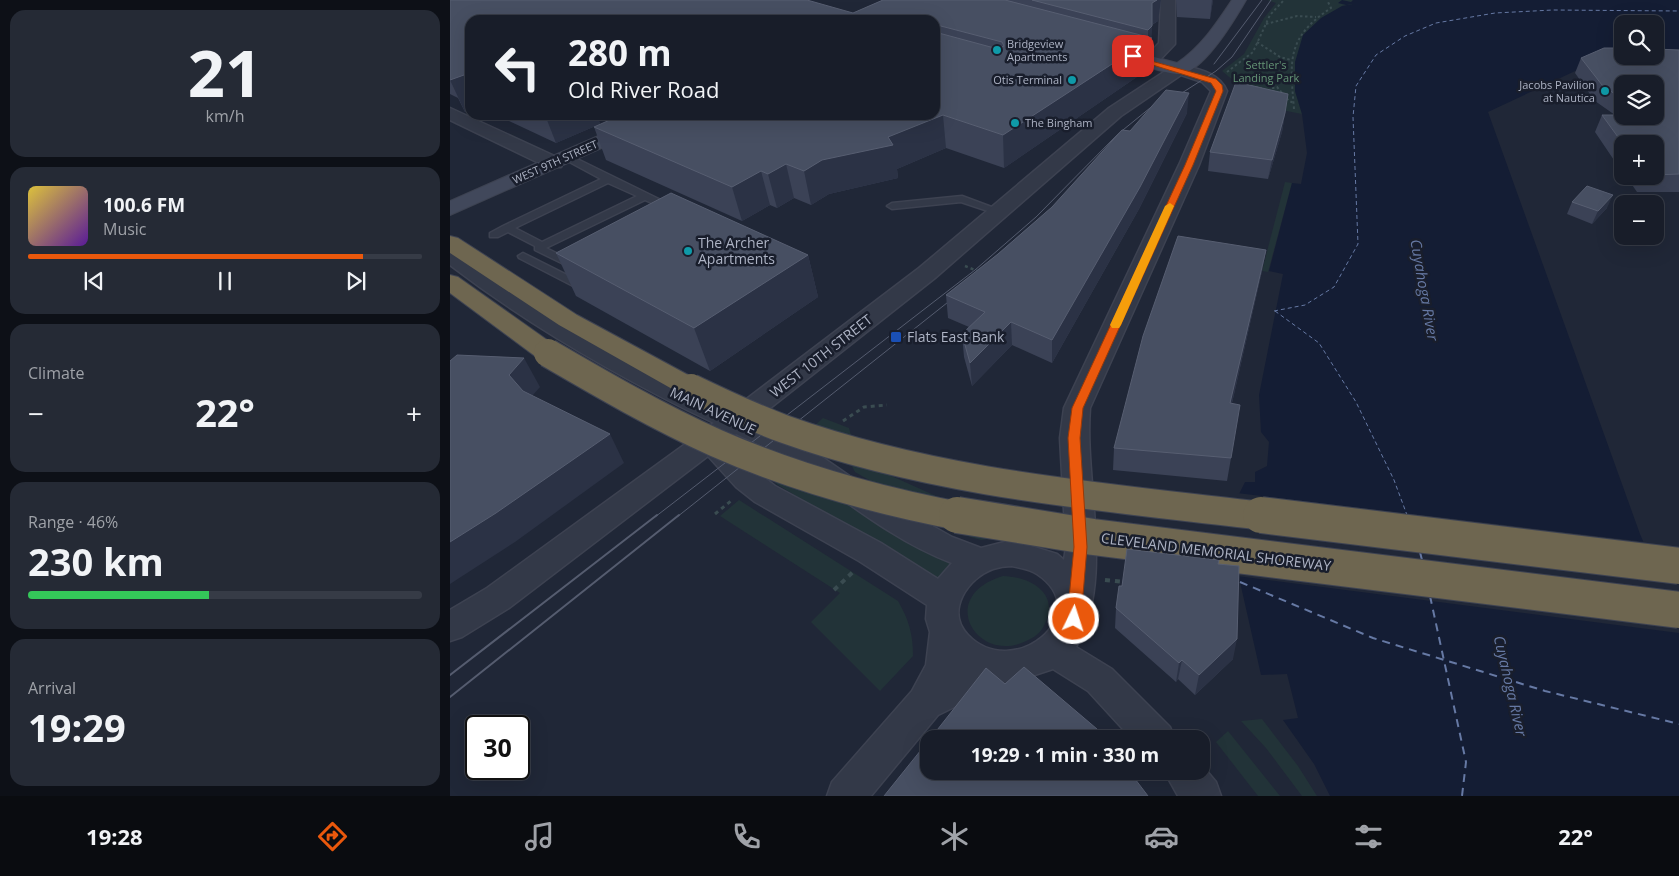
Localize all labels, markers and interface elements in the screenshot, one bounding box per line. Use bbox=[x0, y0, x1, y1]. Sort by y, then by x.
map controls bbox=[1614, 15, 1664, 245]
button: search bbox=[1614, 15, 1664, 65]
text: 21 bbox=[188, 28, 262, 116]
text: 280 m bbox=[568, 29, 672, 76]
icon: left bbox=[485, 35, 550, 100]
pin bbox=[1112, 35, 1154, 77]
place label: Bridgeview Apartments bbox=[1007, 36, 1067, 64]
icon: arrive bbox=[1119, 42, 1147, 70]
marker: Bridgeview Apartments bbox=[991, 44, 1003, 56]
park label: Settler's Landing Park bbox=[1233, 57, 1300, 85]
place label: Otis Terminal bbox=[993, 72, 1062, 87]
text: Old River Road bbox=[568, 74, 720, 104]
marker: Otis Terminal bbox=[1066, 74, 1078, 86]
button: layers bbox=[1614, 75, 1664, 125]
place label: Jacobs Pavilion at Nautica bbox=[1518, 77, 1595, 105]
marker: Jacobs Pavilion at Nautica bbox=[1599, 85, 1611, 97]
text: km/h bbox=[206, 105, 244, 127]
place label: The Bingham bbox=[1025, 115, 1092, 130]
marker: The Bingham bbox=[1009, 117, 1021, 129]
button: + bbox=[1614, 135, 1664, 185]
street label: WEST 9TH STREET bbox=[510, 136, 600, 187]
text: 100.6 FM bbox=[103, 192, 185, 218]
button: − bbox=[1614, 195, 1664, 245]
text: Music bbox=[103, 218, 147, 240]
place label: The Archer Apartments bbox=[698, 233, 775, 268]
water label: Cuyahoga River bbox=[1406, 237, 1444, 343]
marker: The Archer Apartments bbox=[682, 245, 694, 257]
icon: previous bbox=[80, 267, 108, 295]
icon: pause bbox=[211, 267, 239, 295]
icon: next bbox=[342, 267, 370, 295]
street label: WEST 10TH STREET bbox=[766, 310, 876, 401]
place label: Flats East Bank bbox=[907, 327, 1005, 346]
marker: Flats East Bank bbox=[889, 330, 903, 344]
text: Climate bbox=[28, 362, 85, 384]
street label: MAIN AVENUE bbox=[667, 382, 759, 439]
text: 22° bbox=[195, 386, 255, 438]
text: − bbox=[28, 394, 44, 432]
text: + bbox=[406, 394, 422, 432]
text: Range · 46% bbox=[28, 511, 118, 533]
street label: CLEVELAND MEMORIAL SHOREWAY bbox=[1100, 528, 1332, 575]
text: 230 km bbox=[28, 535, 164, 587]
position arrow bbox=[1047, 592, 1099, 644]
water label: Cuyahoga River bbox=[1490, 633, 1533, 739]
text: Arrival bbox=[28, 677, 76, 699]
text: 19:29 bbox=[28, 701, 126, 753]
speed limit sign: 30 bbox=[465, 715, 530, 780]
text: 19:29 · 1 min · 330 m bbox=[971, 742, 1159, 768]
icon: directions bbox=[315, 819, 350, 854]
icon: music bbox=[522, 819, 557, 854]
icon: phone bbox=[729, 819, 764, 854]
icon: climate bbox=[937, 819, 972, 854]
icon: car bbox=[1144, 819, 1179, 854]
icon: filters bbox=[1351, 819, 1386, 854]
text: 19:28 bbox=[86, 821, 143, 851]
text: 22° bbox=[1558, 821, 1593, 851]

